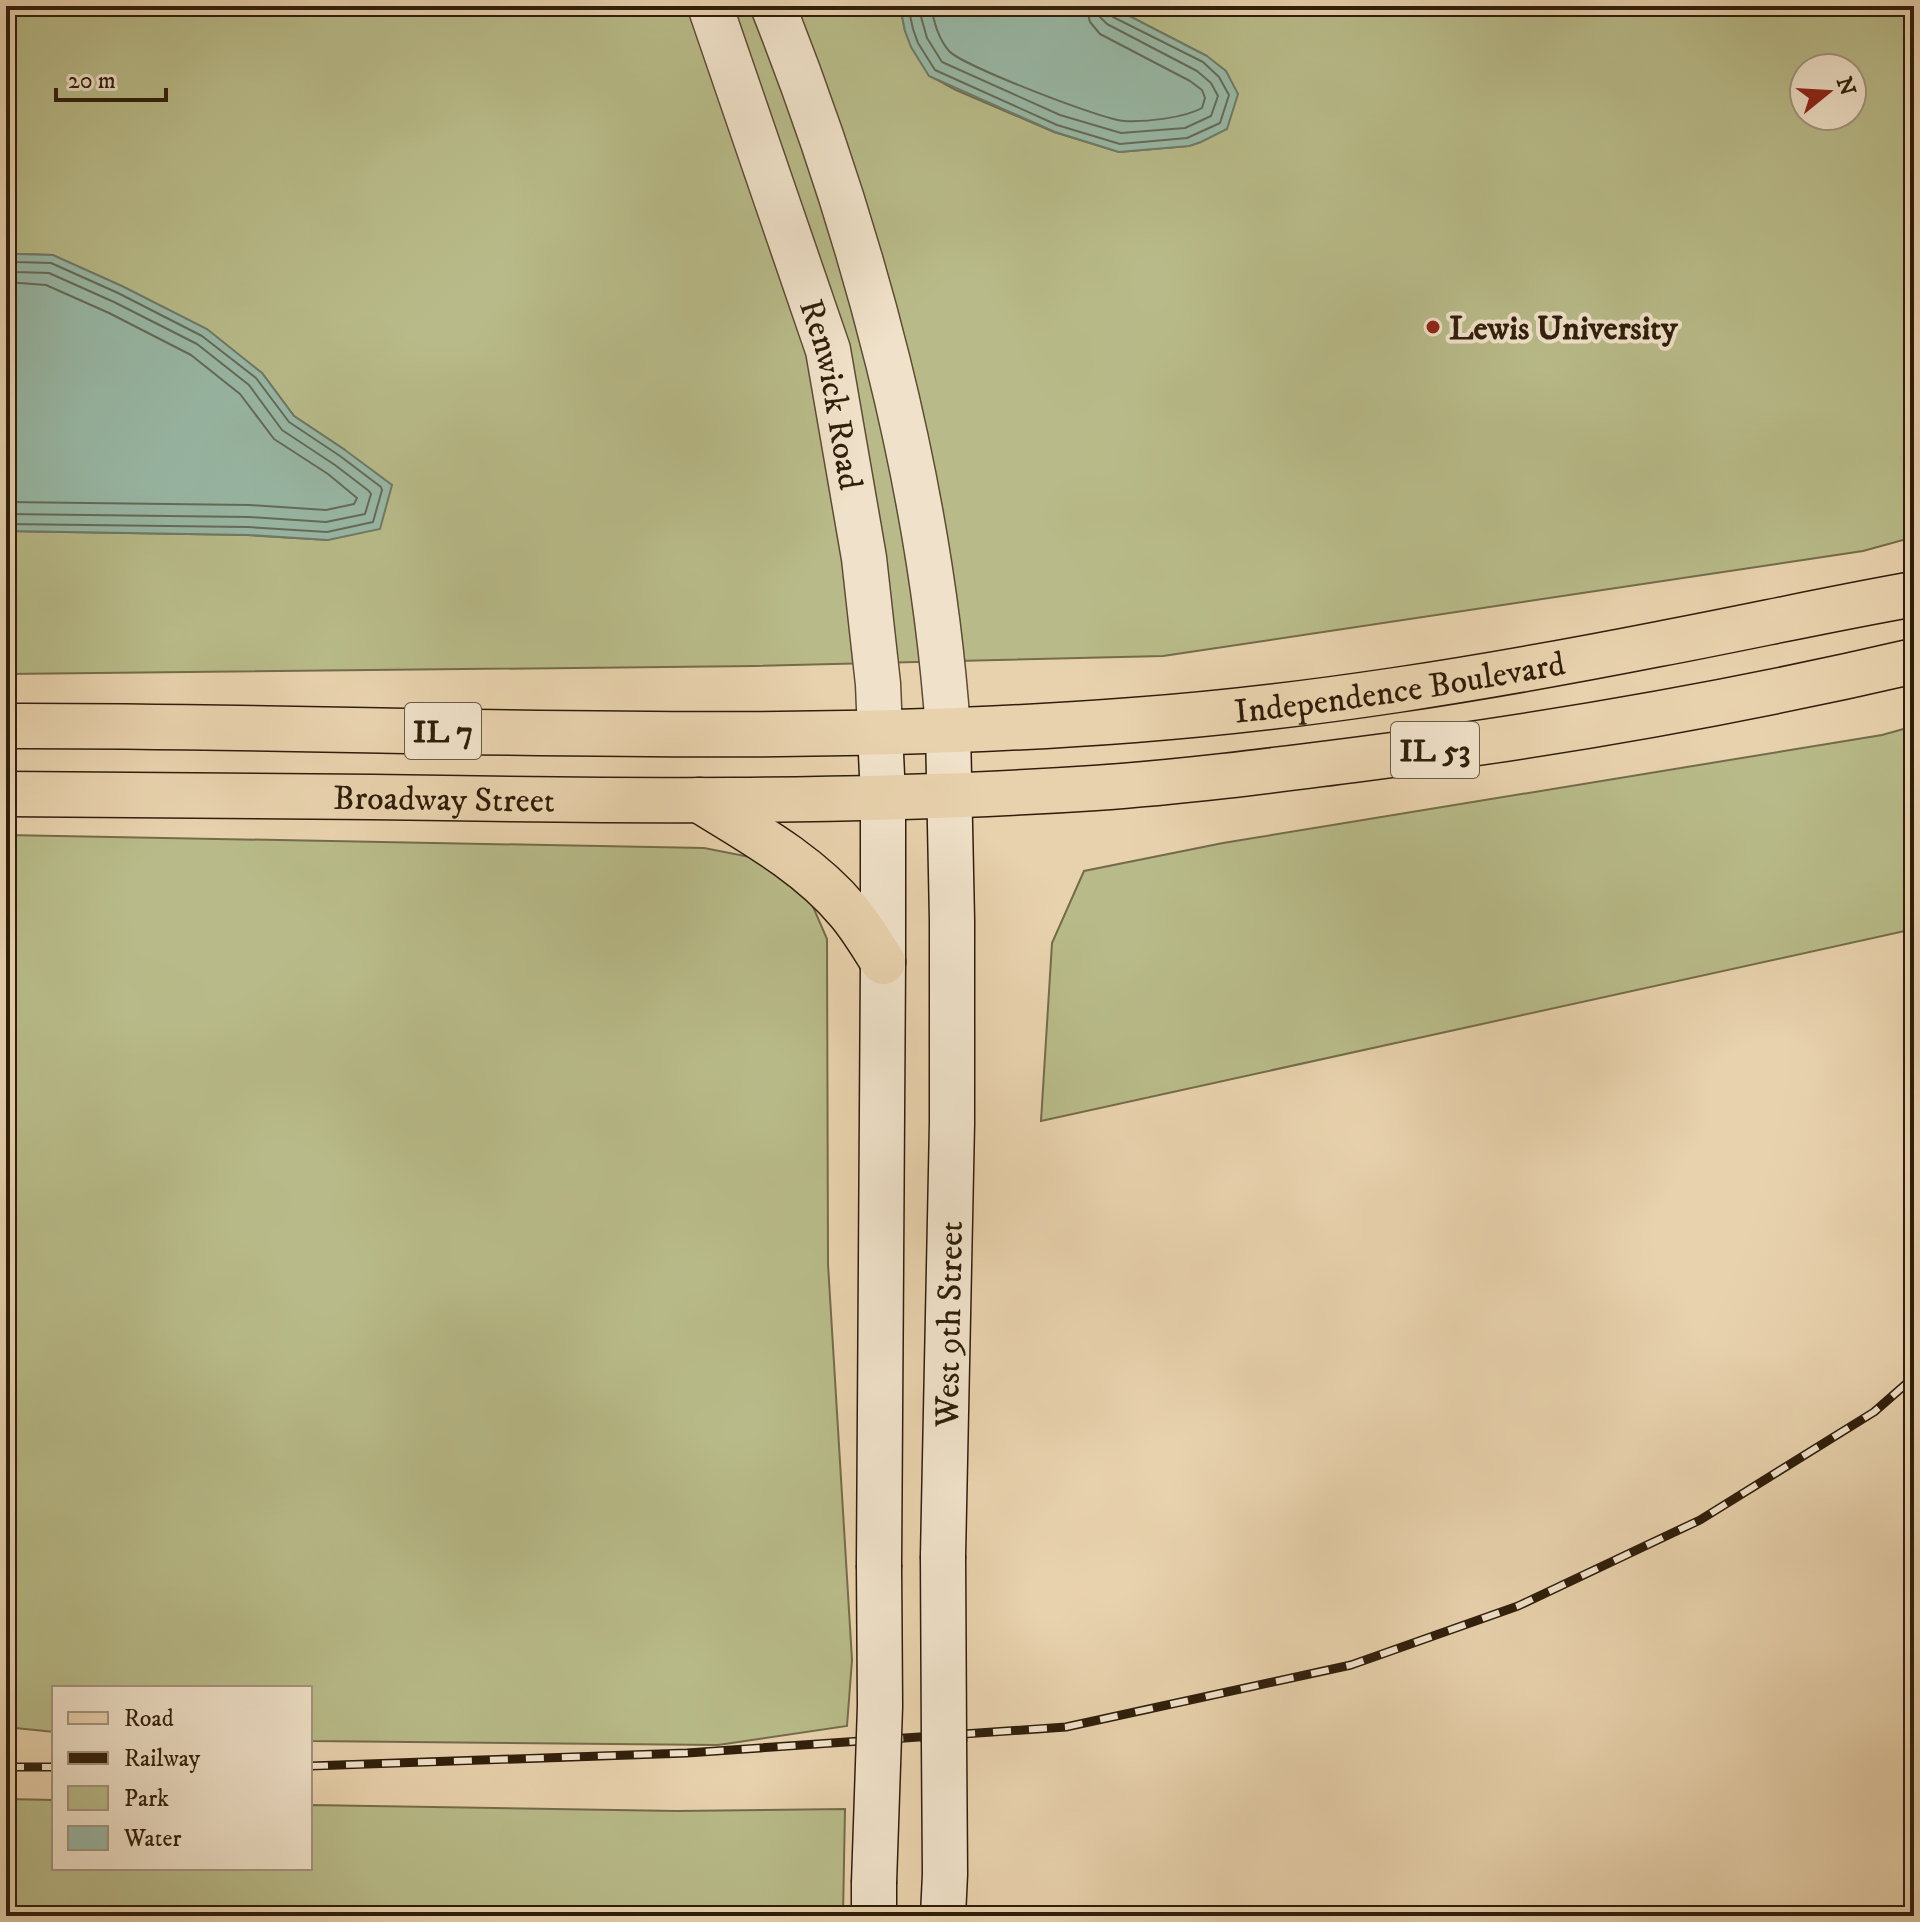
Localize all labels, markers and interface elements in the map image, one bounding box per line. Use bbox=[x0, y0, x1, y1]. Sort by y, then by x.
scale bar bbox=[56, 52, 166, 102]
north arrow bbox=[1788, 52, 1868, 132]
text: 20 m bbox=[68, 66, 116, 96]
text: N bbox=[1830, 74, 1861, 99]
street label: Renwick Road bbox=[789, 294, 871, 493]
place label: Lewis University bbox=[1449, 308, 1678, 350]
marker: Lewis University bbox=[1424, 318, 1442, 336]
street label: Independence Boulevard bbox=[1232, 643, 1569, 734]
road number: IL 7 bbox=[405, 703, 481, 759]
road number: IL 53 bbox=[1391, 722, 1479, 778]
street label: Broadway Street bbox=[333, 778, 555, 823]
street label: West 9th Street bbox=[927, 1220, 973, 1429]
legend bbox=[52, 1686, 312, 1870]
text: Road bbox=[124, 1704, 174, 1734]
text: Railway bbox=[124, 1744, 201, 1774]
text: Park bbox=[124, 1784, 169, 1814]
text: Water bbox=[123, 1824, 181, 1854]

